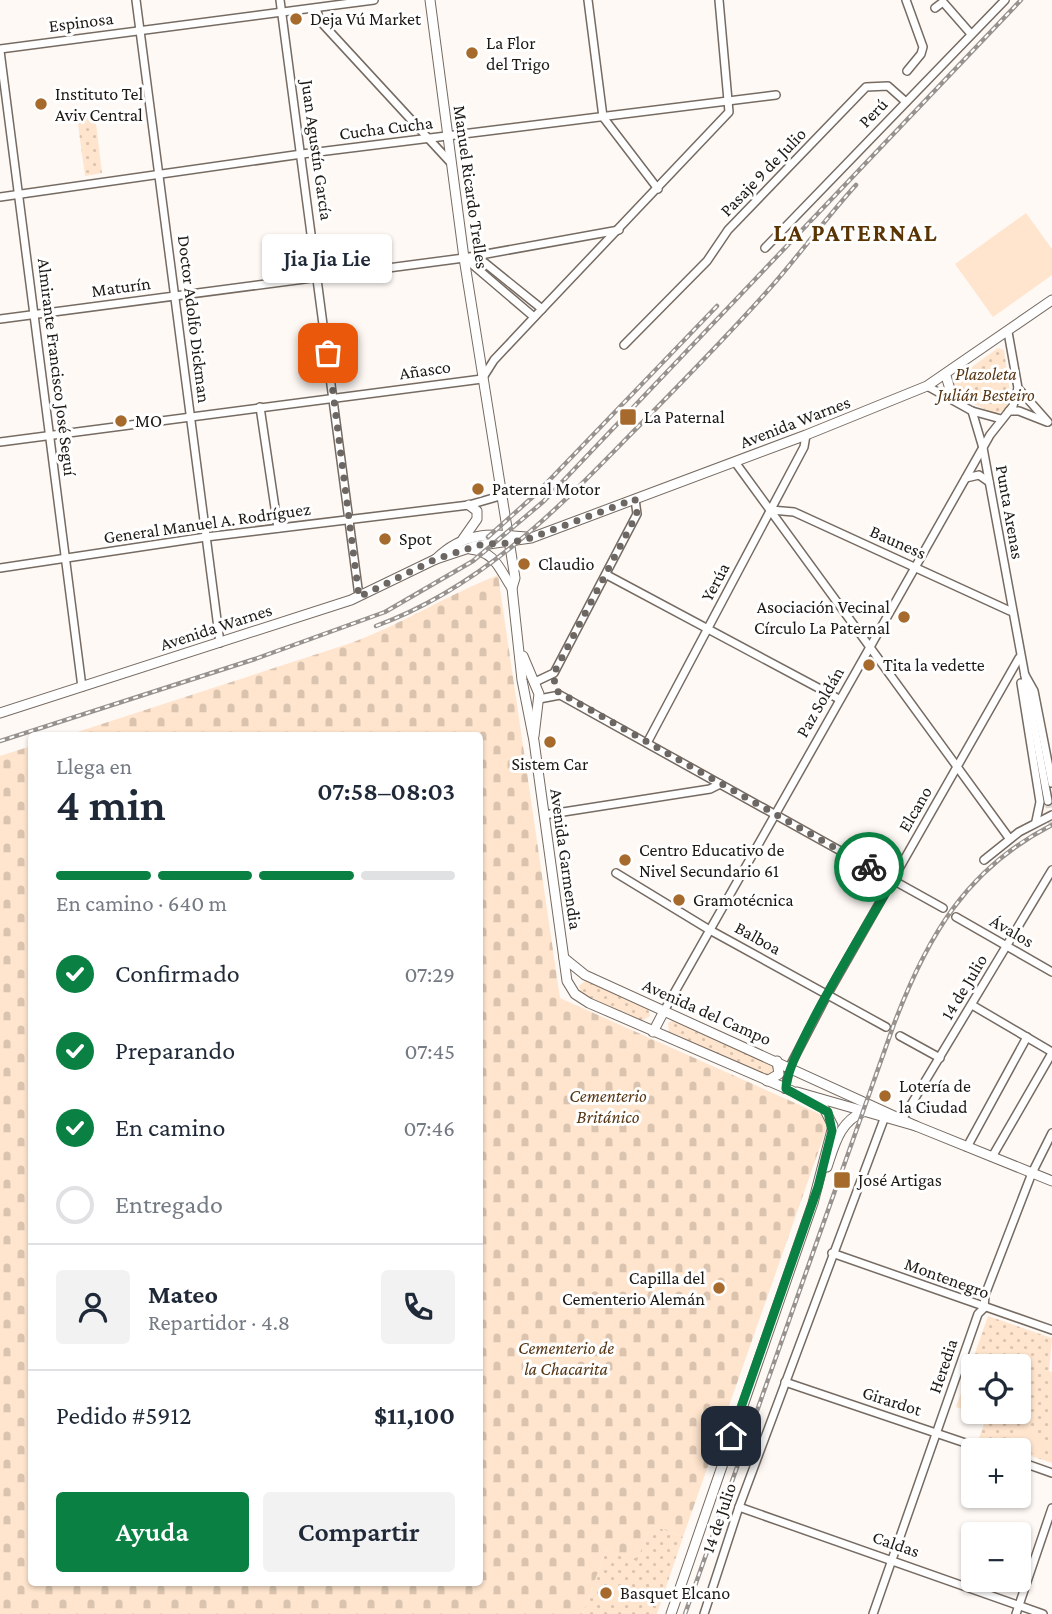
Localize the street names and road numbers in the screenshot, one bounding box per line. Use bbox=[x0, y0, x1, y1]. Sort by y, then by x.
street label: Espinosa bbox=[48, 8, 114, 36]
street label: Juan Agustín García bbox=[297, 76, 337, 222]
street label: Perú bbox=[855, 94, 892, 132]
street label: Manuel Ricardo Trelles bbox=[450, 104, 492, 270]
street label: Cucha Cucha bbox=[338, 112, 434, 144]
street label: Pasaje 9 de Julio bbox=[716, 124, 811, 221]
street label: Doctor Adolfo Dickman bbox=[174, 234, 214, 404]
street label: Almirante Francisco José Seguí bbox=[34, 257, 80, 478]
street label: Maturín bbox=[90, 273, 152, 301]
street label: Añasco bbox=[398, 356, 452, 383]
street label: Avenida Warnes bbox=[737, 392, 853, 452]
street label: Punta Arenas bbox=[992, 463, 1028, 561]
street label: General Manuel A. Rodríguez bbox=[102, 499, 312, 547]
street label: Bauness bbox=[867, 521, 929, 563]
street label: Yerúa bbox=[697, 559, 733, 605]
street label: Avenida Warnes bbox=[157, 599, 275, 655]
street label: Paz Soldán bbox=[792, 663, 848, 741]
street label: Elcano bbox=[894, 783, 936, 835]
street label: Avenida Garmendia bbox=[546, 787, 586, 931]
street label: Ávalos bbox=[987, 911, 1037, 951]
street label: Balboa bbox=[732, 917, 784, 959]
street label: 14 de Julio bbox=[937, 951, 991, 1023]
street label: Avenida del Campo bbox=[640, 975, 774, 1049]
street label: Montenegro bbox=[902, 1253, 992, 1303]
street label: Heredia bbox=[924, 1336, 962, 1396]
street label: Girardot bbox=[860, 1382, 925, 1420]
street label: 14 de Julio bbox=[698, 1480, 740, 1556]
street label: Caldas bbox=[870, 1527, 922, 1561]

